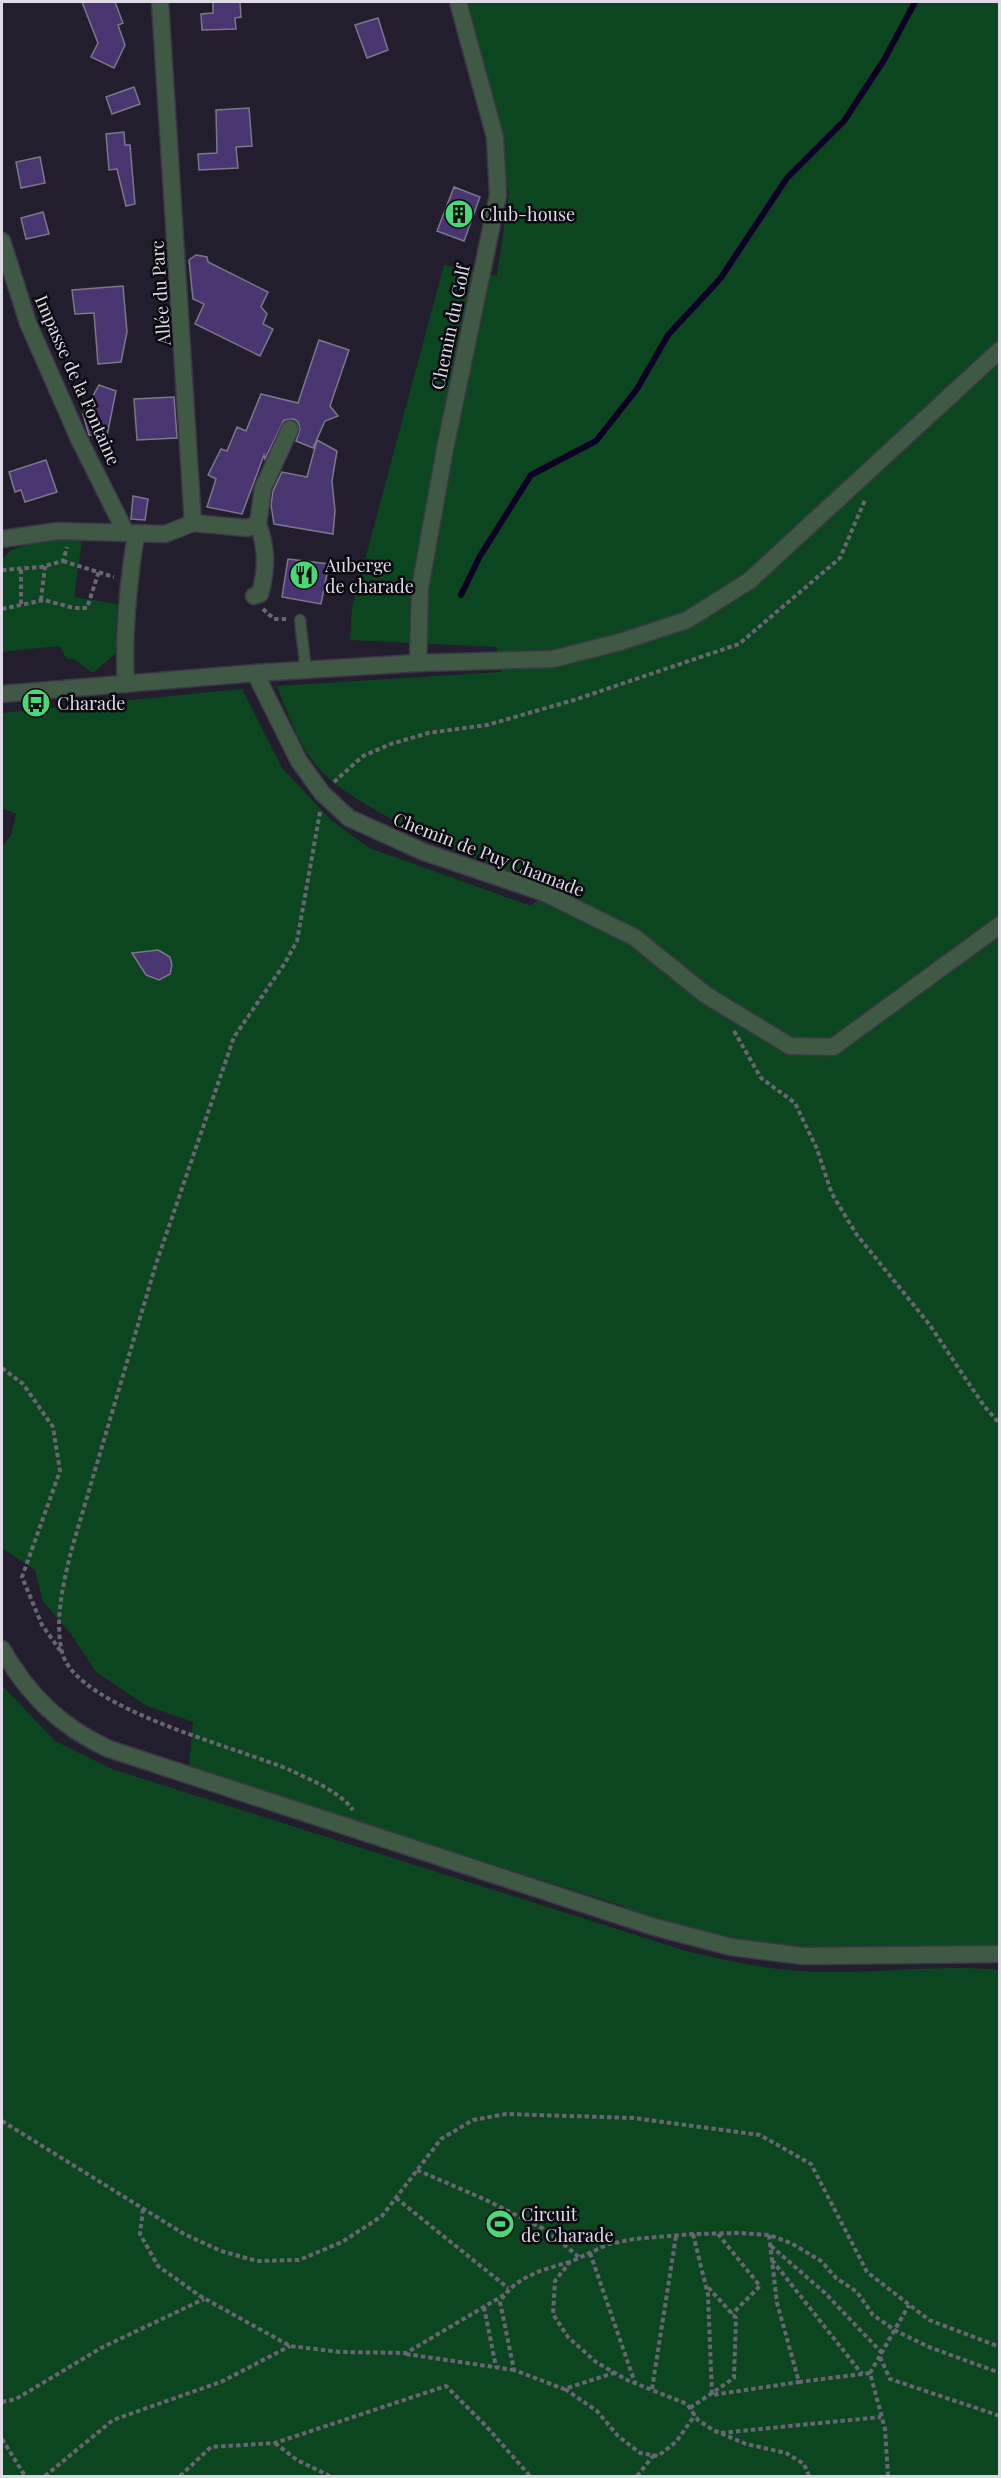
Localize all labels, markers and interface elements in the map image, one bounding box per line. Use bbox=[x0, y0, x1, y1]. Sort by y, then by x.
building icon: Club-house bbox=[443, 198, 475, 230]
place label: Club-house bbox=[480, 202, 575, 226]
street label: Allée du Parc bbox=[144, 239, 176, 347]
street label: Chemin du Golf bbox=[425, 260, 475, 392]
street label: Impasse de la Fontaine bbox=[30, 291, 126, 469]
place label: Auberge de charade bbox=[324, 553, 414, 598]
restaurant icon: Auberge de charade bbox=[288, 559, 320, 591]
bus stop icon: Charade bbox=[20, 687, 52, 719]
place label: Charade bbox=[57, 691, 125, 715]
street label: Chemin de Puy Chamade bbox=[390, 806, 588, 902]
place label: Circuit de Charade bbox=[521, 2202, 614, 2247]
sports icon: Circuit de Charade bbox=[484, 2208, 516, 2240]

